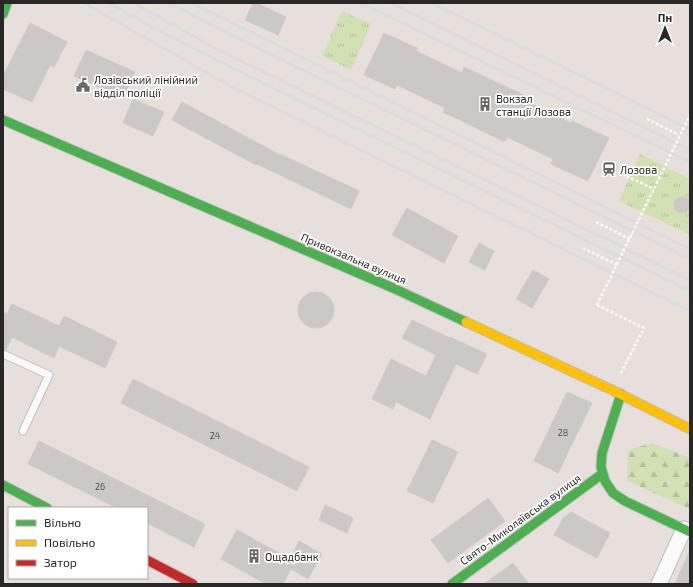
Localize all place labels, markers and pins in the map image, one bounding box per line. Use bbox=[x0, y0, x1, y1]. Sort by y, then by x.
place label: Лозівський лінійний відділ поліції bbox=[94, 73, 198, 99]
public building icon: Лозівський лінійний відділ поліції bbox=[75, 77, 91, 93]
place label: Вокзал станції Лозова bbox=[496, 92, 571, 118]
building icon: Вокзал станції Лозова bbox=[477, 96, 493, 112]
station icon: Лозова bbox=[601, 161, 617, 177]
place label: Лозова bbox=[620, 163, 657, 176]
building icon: Ощадбанк bbox=[246, 548, 262, 564]
place label: Ощадбанк bbox=[265, 550, 319, 563]

